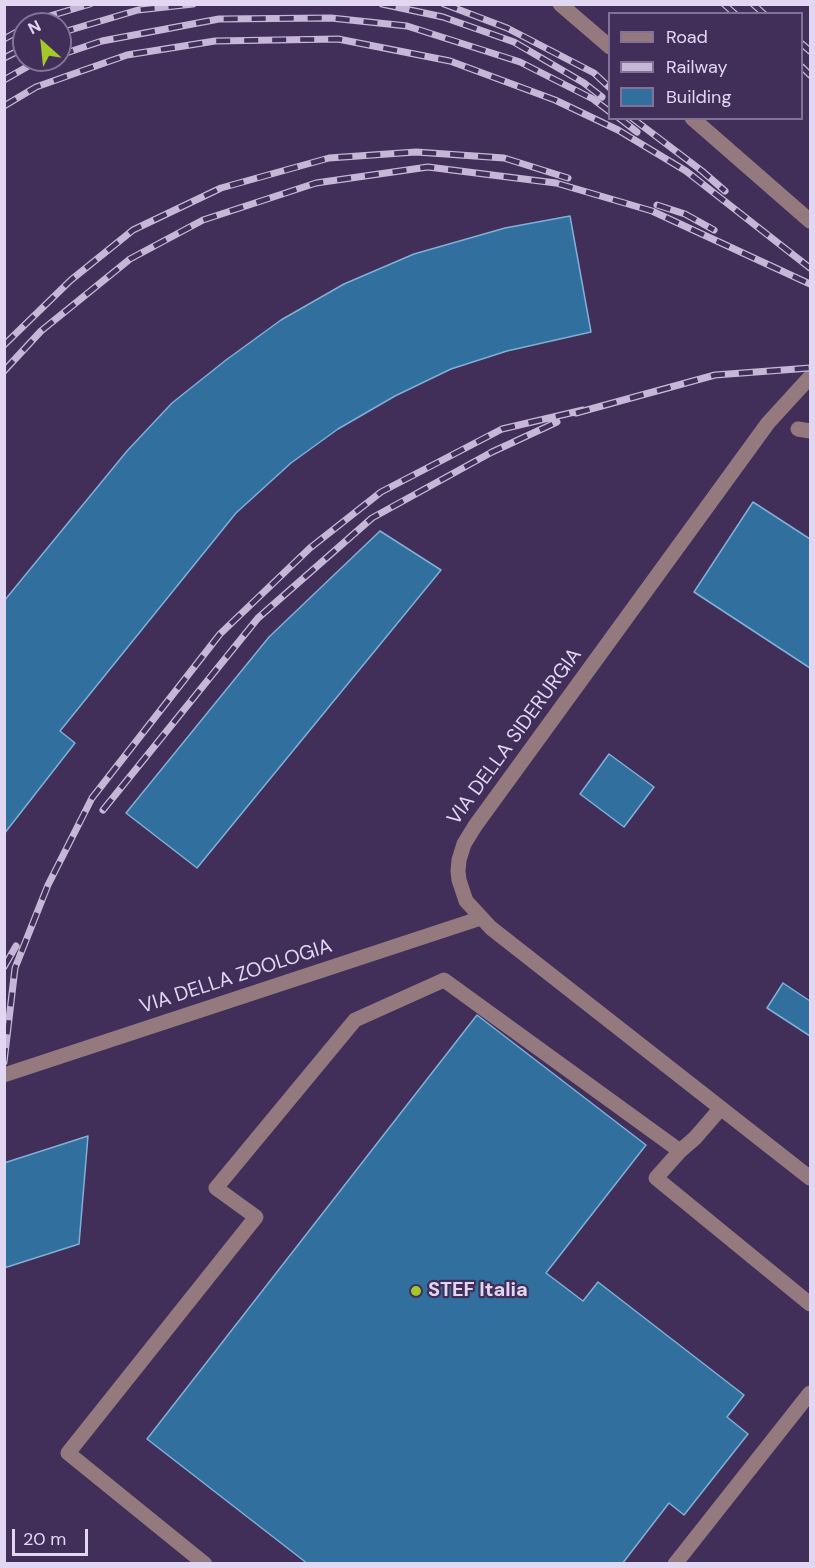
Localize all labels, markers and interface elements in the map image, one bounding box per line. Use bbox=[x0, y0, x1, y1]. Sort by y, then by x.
north arrow bbox=[12, 12, 72, 72]
legend bbox=[608, 12, 803, 120]
text: N bbox=[25, 15, 44, 39]
text: Road bbox=[666, 25, 708, 49]
text: Railway bbox=[666, 55, 728, 79]
text: Building bbox=[666, 85, 731, 109]
street label: VIA DELLA SIDERURGIA bbox=[443, 644, 587, 830]
street label: VIA DELLA ZOOLOGIA bbox=[137, 935, 335, 1019]
place label: STEF Italia bbox=[428, 1279, 528, 1303]
marker: STEF Italia bbox=[409, 1284, 423, 1298]
scale bar bbox=[15, 1517, 92, 1555]
text: 20 m bbox=[23, 1527, 66, 1551]

